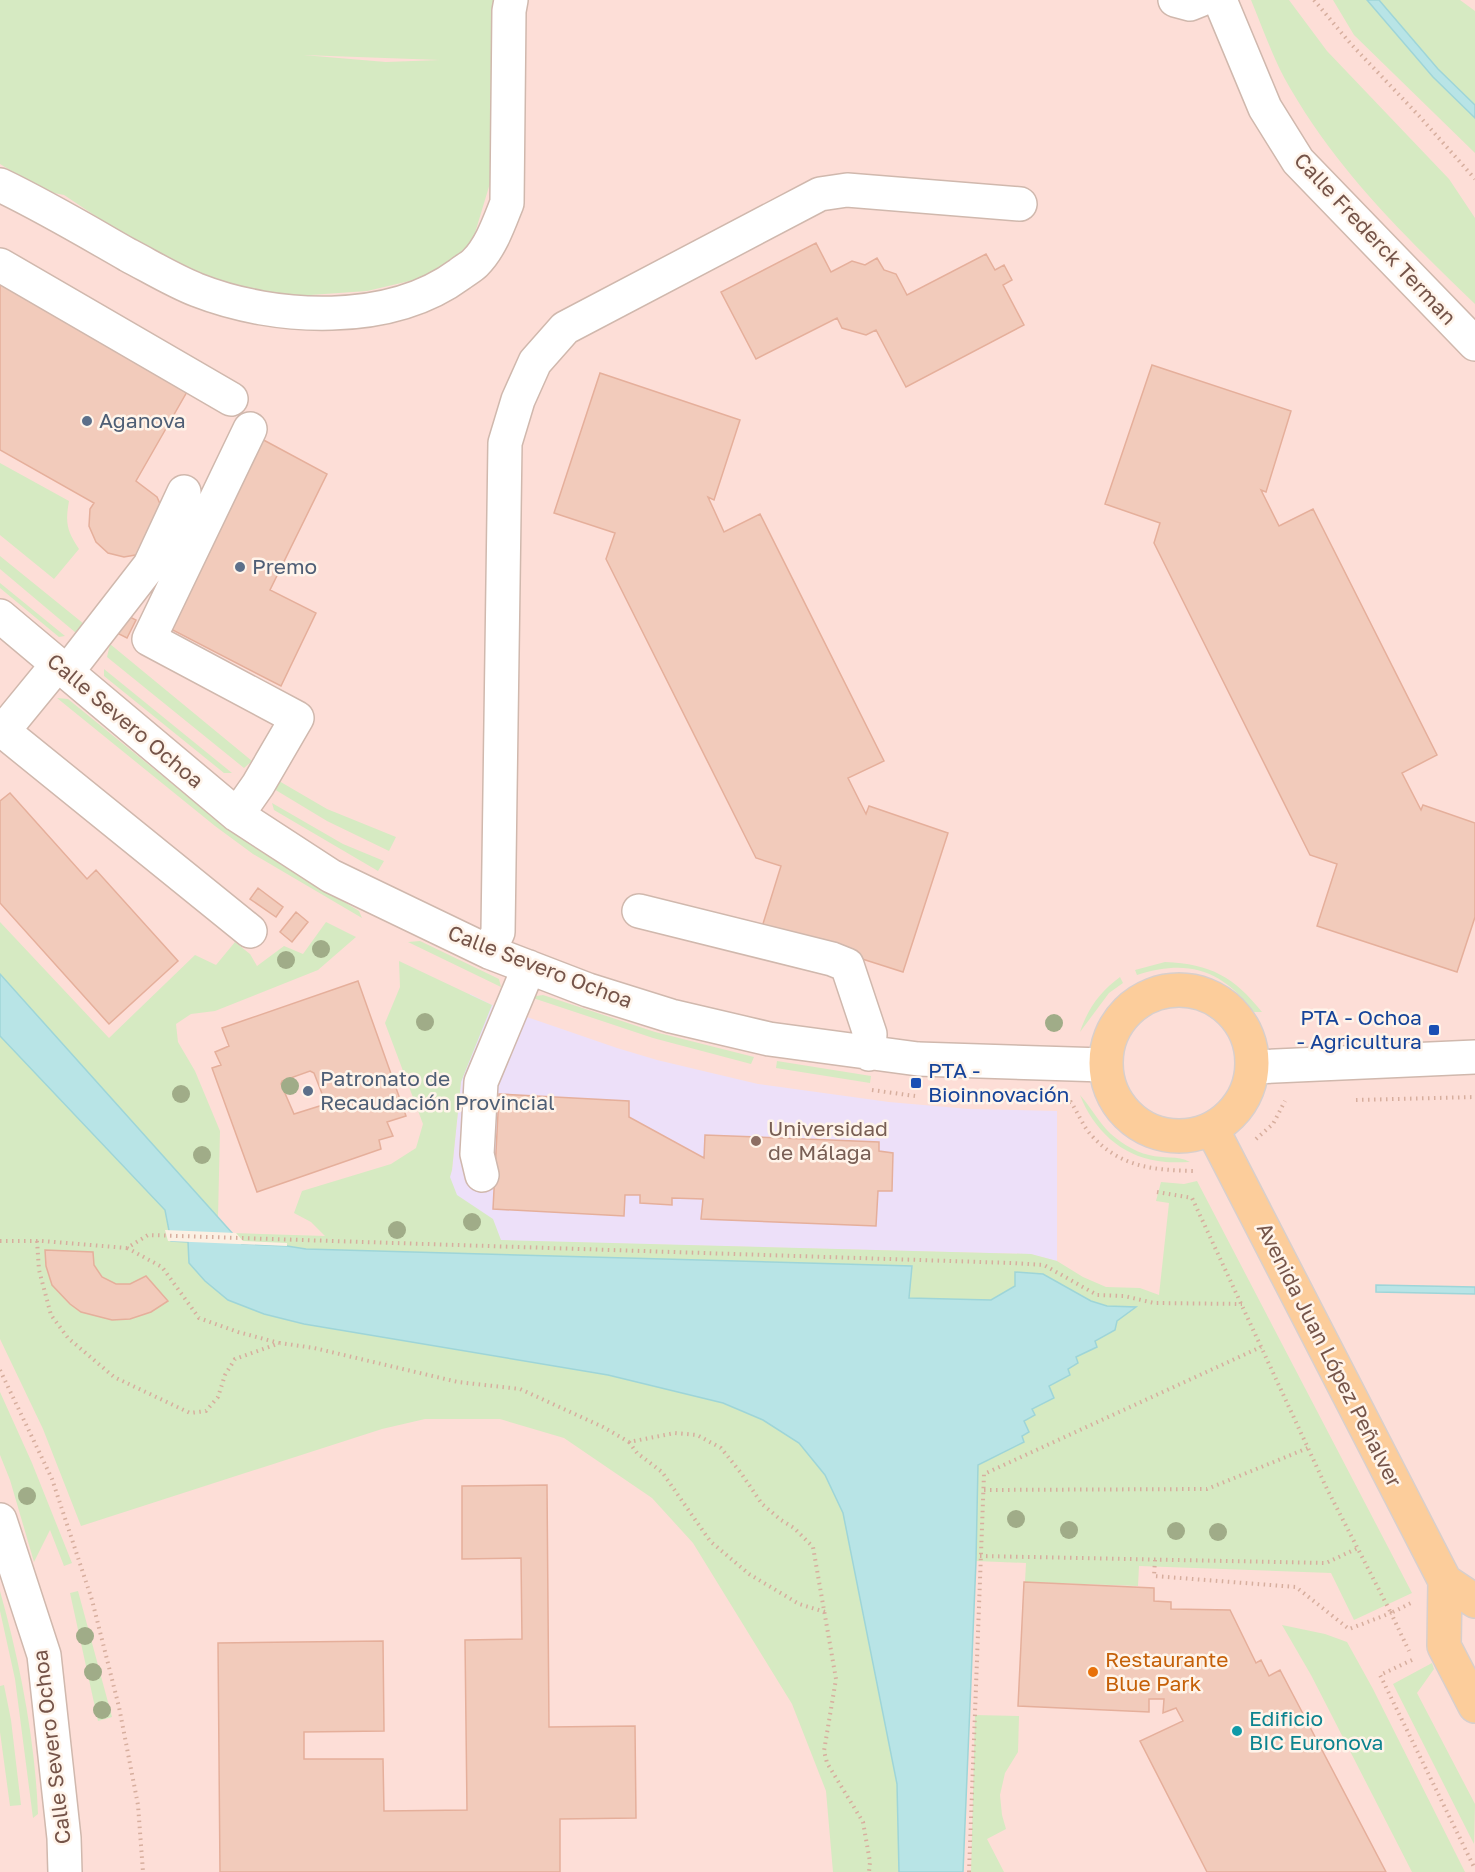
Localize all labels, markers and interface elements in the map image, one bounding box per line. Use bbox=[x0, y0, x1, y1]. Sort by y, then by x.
street label: Calle Frederck Terman bbox=[1289, 147, 1462, 330]
place label: Aganova bbox=[99, 407, 186, 433]
marker: Aganova bbox=[80, 414, 94, 428]
place label: Premo bbox=[252, 553, 317, 579]
marker: Premo bbox=[233, 560, 247, 574]
street label: Calle Severo Ochoa bbox=[42, 647, 209, 793]
street label: Calle Severo Ochoa bbox=[444, 919, 636, 1013]
place label: PTA - Ochoa - Agricultura bbox=[1297, 1004, 1422, 1054]
marker: PTA - Ochoa - Agricultura bbox=[1427, 1023, 1441, 1037]
place label: PTA - Bioinnovación bbox=[928, 1057, 1070, 1107]
place label: Patronato de Recaudación Provincial bbox=[320, 1065, 555, 1115]
marker: PTA - Bioinnovación bbox=[909, 1076, 923, 1090]
marker: Patronato de Recaudación Provincial bbox=[301, 1084, 315, 1098]
place label: Universidad de Málaga bbox=[768, 1115, 888, 1165]
marker: Universidad de Málaga bbox=[749, 1134, 763, 1148]
street label: Avenida Juan López Peñalver bbox=[1252, 1218, 1408, 1491]
place label: Restaurante Blue Park bbox=[1105, 1646, 1228, 1696]
street label: Calle Severo Ochoa bbox=[26, 1648, 76, 1846]
marker: Restaurante Blue Park bbox=[1086, 1665, 1100, 1679]
place label: Edificio BIC Euronova bbox=[1249, 1705, 1383, 1755]
marker: Edificio BIC Euronova bbox=[1230, 1724, 1244, 1738]

